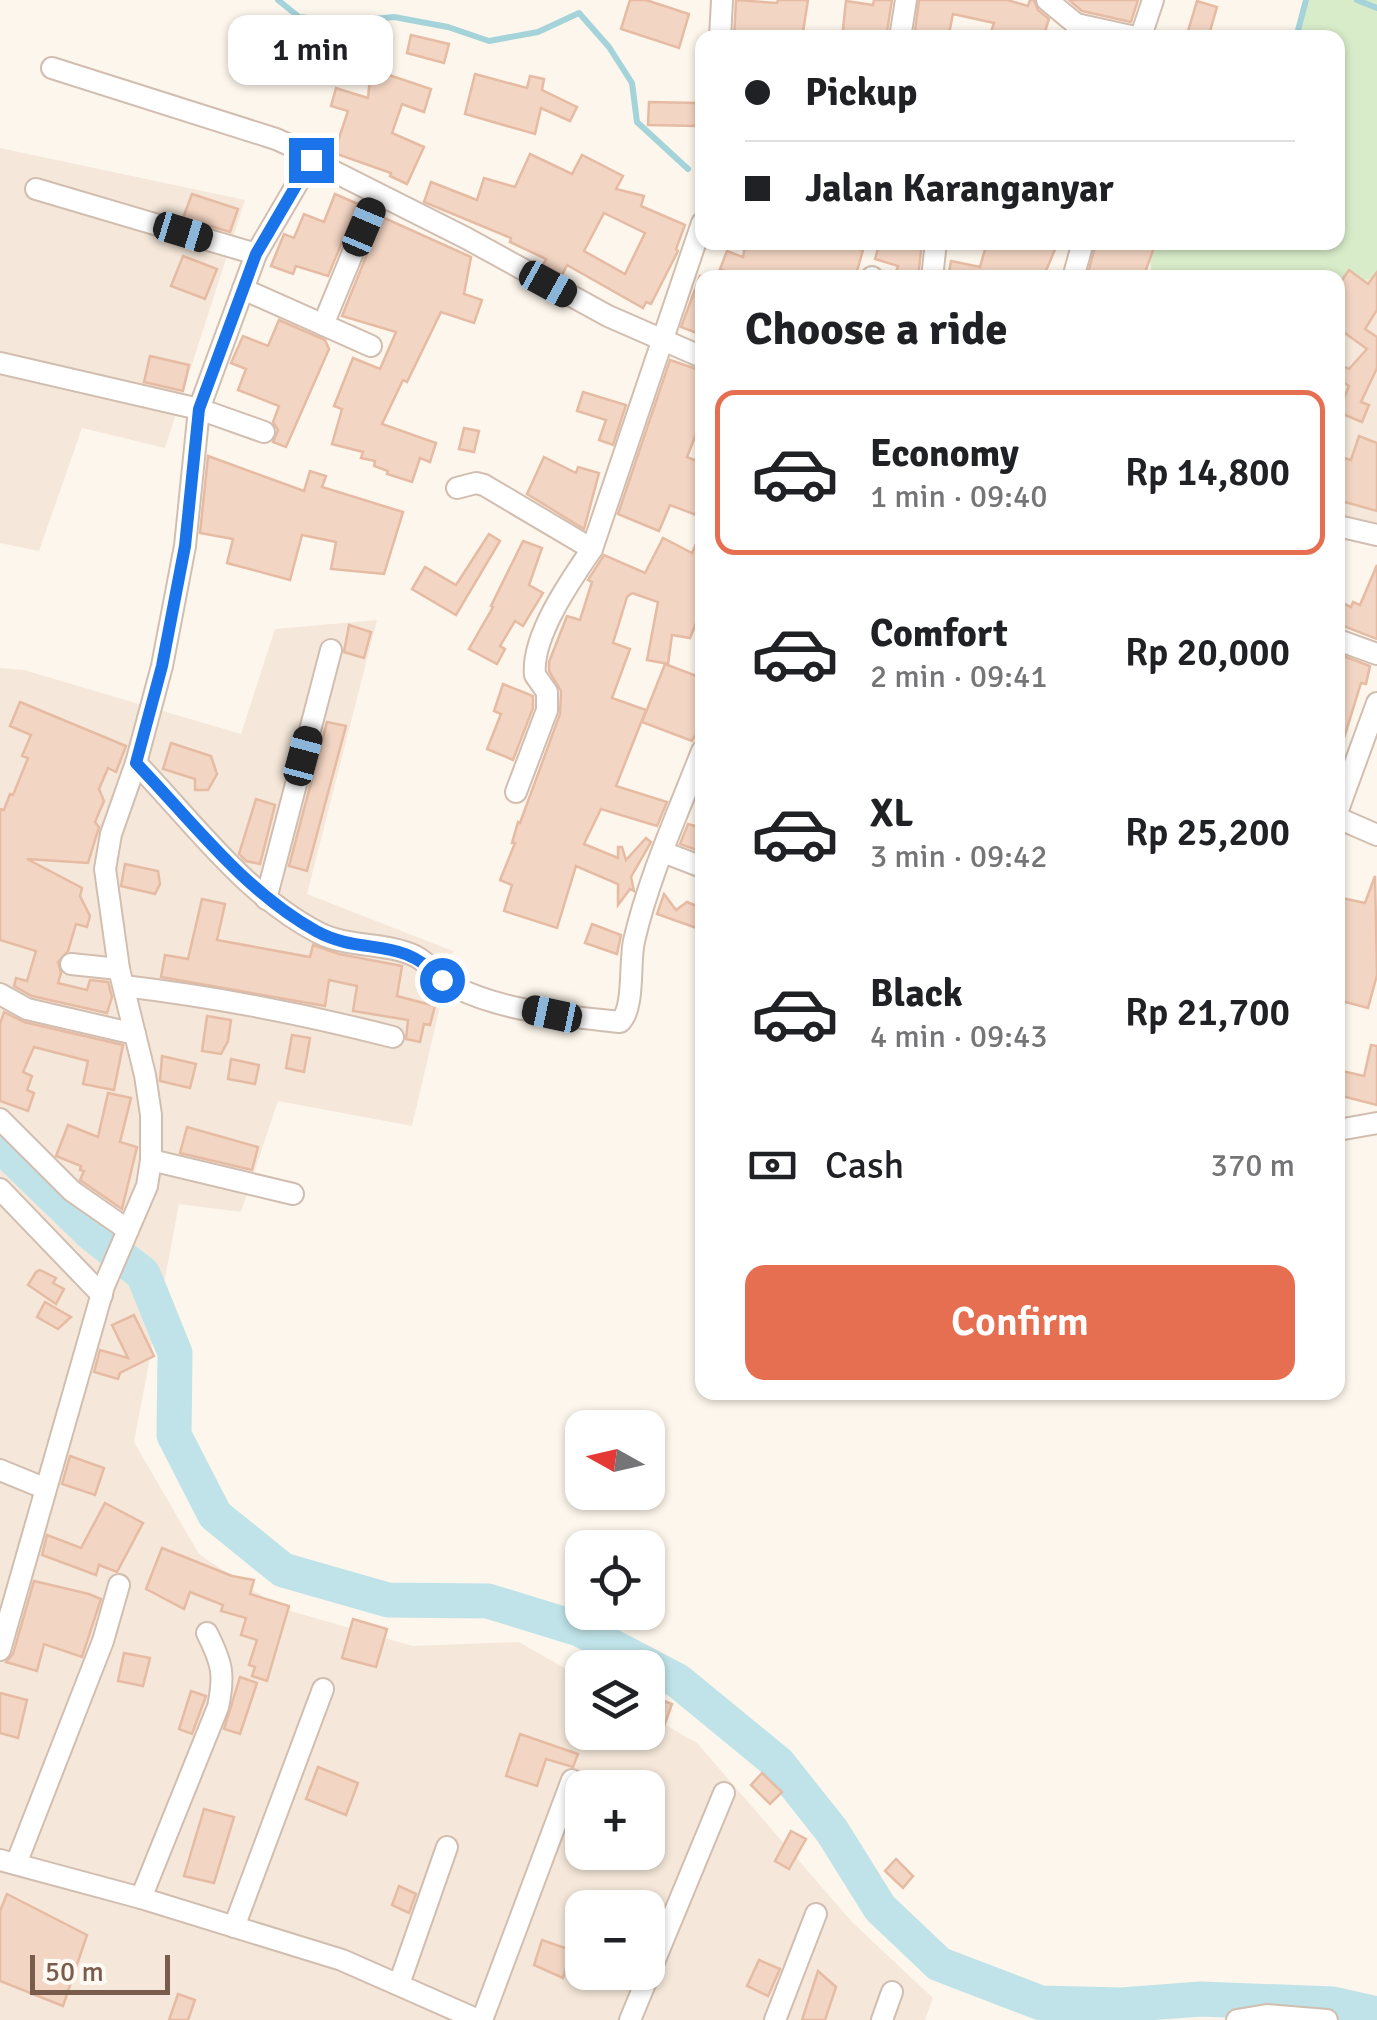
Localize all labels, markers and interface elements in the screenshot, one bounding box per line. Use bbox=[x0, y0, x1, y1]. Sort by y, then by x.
callout: 1 min bbox=[228, 15, 394, 85]
text: 1 min bbox=[272, 30, 349, 69]
text: Pickup bbox=[805, 69, 917, 116]
route end bbox=[289, 138, 334, 183]
text: Jalan Karanganyar bbox=[805, 165, 1114, 212]
car bbox=[338, 194, 390, 260]
car bbox=[150, 209, 216, 255]
car bbox=[514, 256, 582, 312]
text: Choose a ride bbox=[745, 302, 1008, 357]
icon: car bbox=[750, 428, 840, 518]
text: Economy bbox=[870, 430, 1019, 477]
text: Rp 14,800 bbox=[1125, 449, 1290, 496]
text: 1 min · 09:40 bbox=[870, 477, 1048, 516]
icon: car bbox=[750, 608, 840, 698]
text: Comfort bbox=[870, 610, 1008, 657]
text: Rp 20,000 bbox=[1125, 629, 1290, 676]
text: 2 min · 09:41 bbox=[870, 657, 1048, 696]
car bbox=[281, 723, 325, 789]
icon: car bbox=[750, 788, 840, 878]
text: XL bbox=[870, 790, 913, 837]
text: Rp 25,200 bbox=[1125, 809, 1290, 856]
text: 3 min · 09:42 bbox=[870, 837, 1048, 876]
route start bbox=[420, 958, 465, 1003]
icon: car bbox=[750, 968, 840, 1058]
text: Black bbox=[870, 970, 963, 1017]
text: Rp 21,700 bbox=[1125, 989, 1290, 1036]
car bbox=[520, 993, 584, 1035]
text: 4 min · 09:43 bbox=[870, 1017, 1048, 1056]
icon: cash bbox=[745, 1138, 800, 1193]
text: Cash bbox=[825, 1142, 904, 1189]
text: 370 m bbox=[1211, 1146, 1295, 1185]
button: Confirm bbox=[745, 1265, 1295, 1380]
north arrow bbox=[565, 1410, 665, 1510]
map controls bbox=[565, 1410, 665, 1990]
button: locate bbox=[565, 1530, 665, 1630]
button: layers bbox=[565, 1650, 665, 1750]
button: + bbox=[565, 1770, 665, 1870]
button: − bbox=[565, 1890, 665, 1990]
scale bar bbox=[30, 1950, 170, 1994]
text: 50 m bbox=[45, 1955, 104, 1989]

